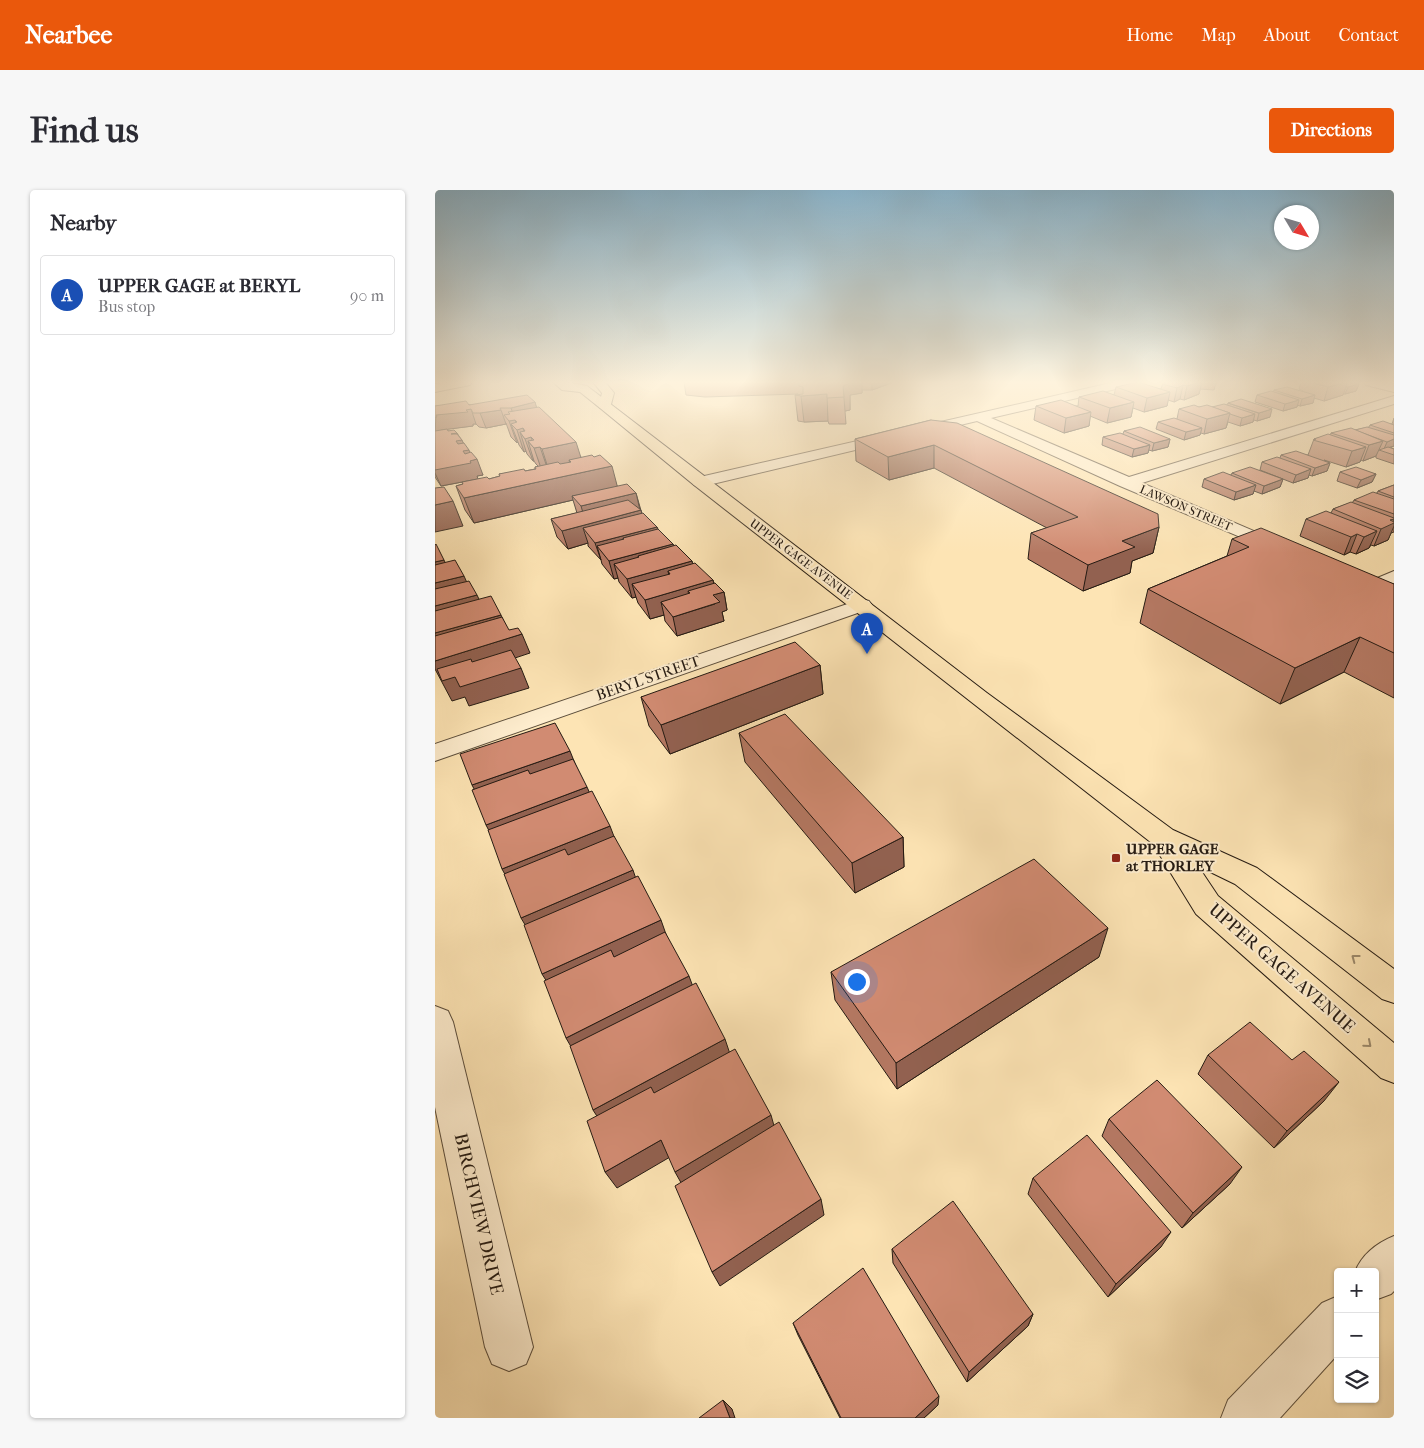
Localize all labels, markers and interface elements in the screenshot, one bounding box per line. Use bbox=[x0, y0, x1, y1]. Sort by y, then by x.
text: Nearbee bbox=[25, 21, 112, 49]
text: Home bbox=[1126, 25, 1173, 46]
text: Map bbox=[1201, 25, 1236, 46]
text: About bbox=[1264, 25, 1310, 46]
text: Contact bbox=[1338, 25, 1399, 46]
button: Directions bbox=[1269, 108, 1394, 153]
text: Find us bbox=[30, 110, 139, 151]
north arrow bbox=[1274, 205, 1319, 250]
text: Nearby bbox=[50, 211, 116, 235]
text: UPPER GAGE at BERYL bbox=[98, 275, 300, 297]
text: A bbox=[62, 286, 72, 305]
text: 90 m bbox=[350, 286, 384, 305]
text: Bus stop bbox=[98, 297, 155, 316]
street label: LAWSON STREET bbox=[1138, 482, 1235, 534]
street label: UPPER GAGE AVENUE bbox=[747, 516, 855, 602]
pin: A bbox=[851, 613, 883, 654]
street label: BERYL STREET bbox=[594, 652, 703, 704]
place label: UPPER GAGE at THORLEY bbox=[1125, 840, 1220, 875]
marker: UPPER GAGE at THORLEY bbox=[1110, 852, 1122, 864]
street label: UPPER GAGE AVENUE bbox=[1204, 899, 1359, 1038]
one-way arrow bbox=[1352, 956, 1361, 964]
your location bbox=[844, 969, 870, 995]
one-way arrow bbox=[1363, 1038, 1372, 1047]
street label: BIRCHVIEW DRIVE bbox=[450, 1131, 507, 1297]
map controls bbox=[1334, 1268, 1379, 1403]
button: + bbox=[1334, 1268, 1379, 1313]
button: − bbox=[1334, 1313, 1379, 1358]
button: layers bbox=[1334, 1358, 1379, 1403]

